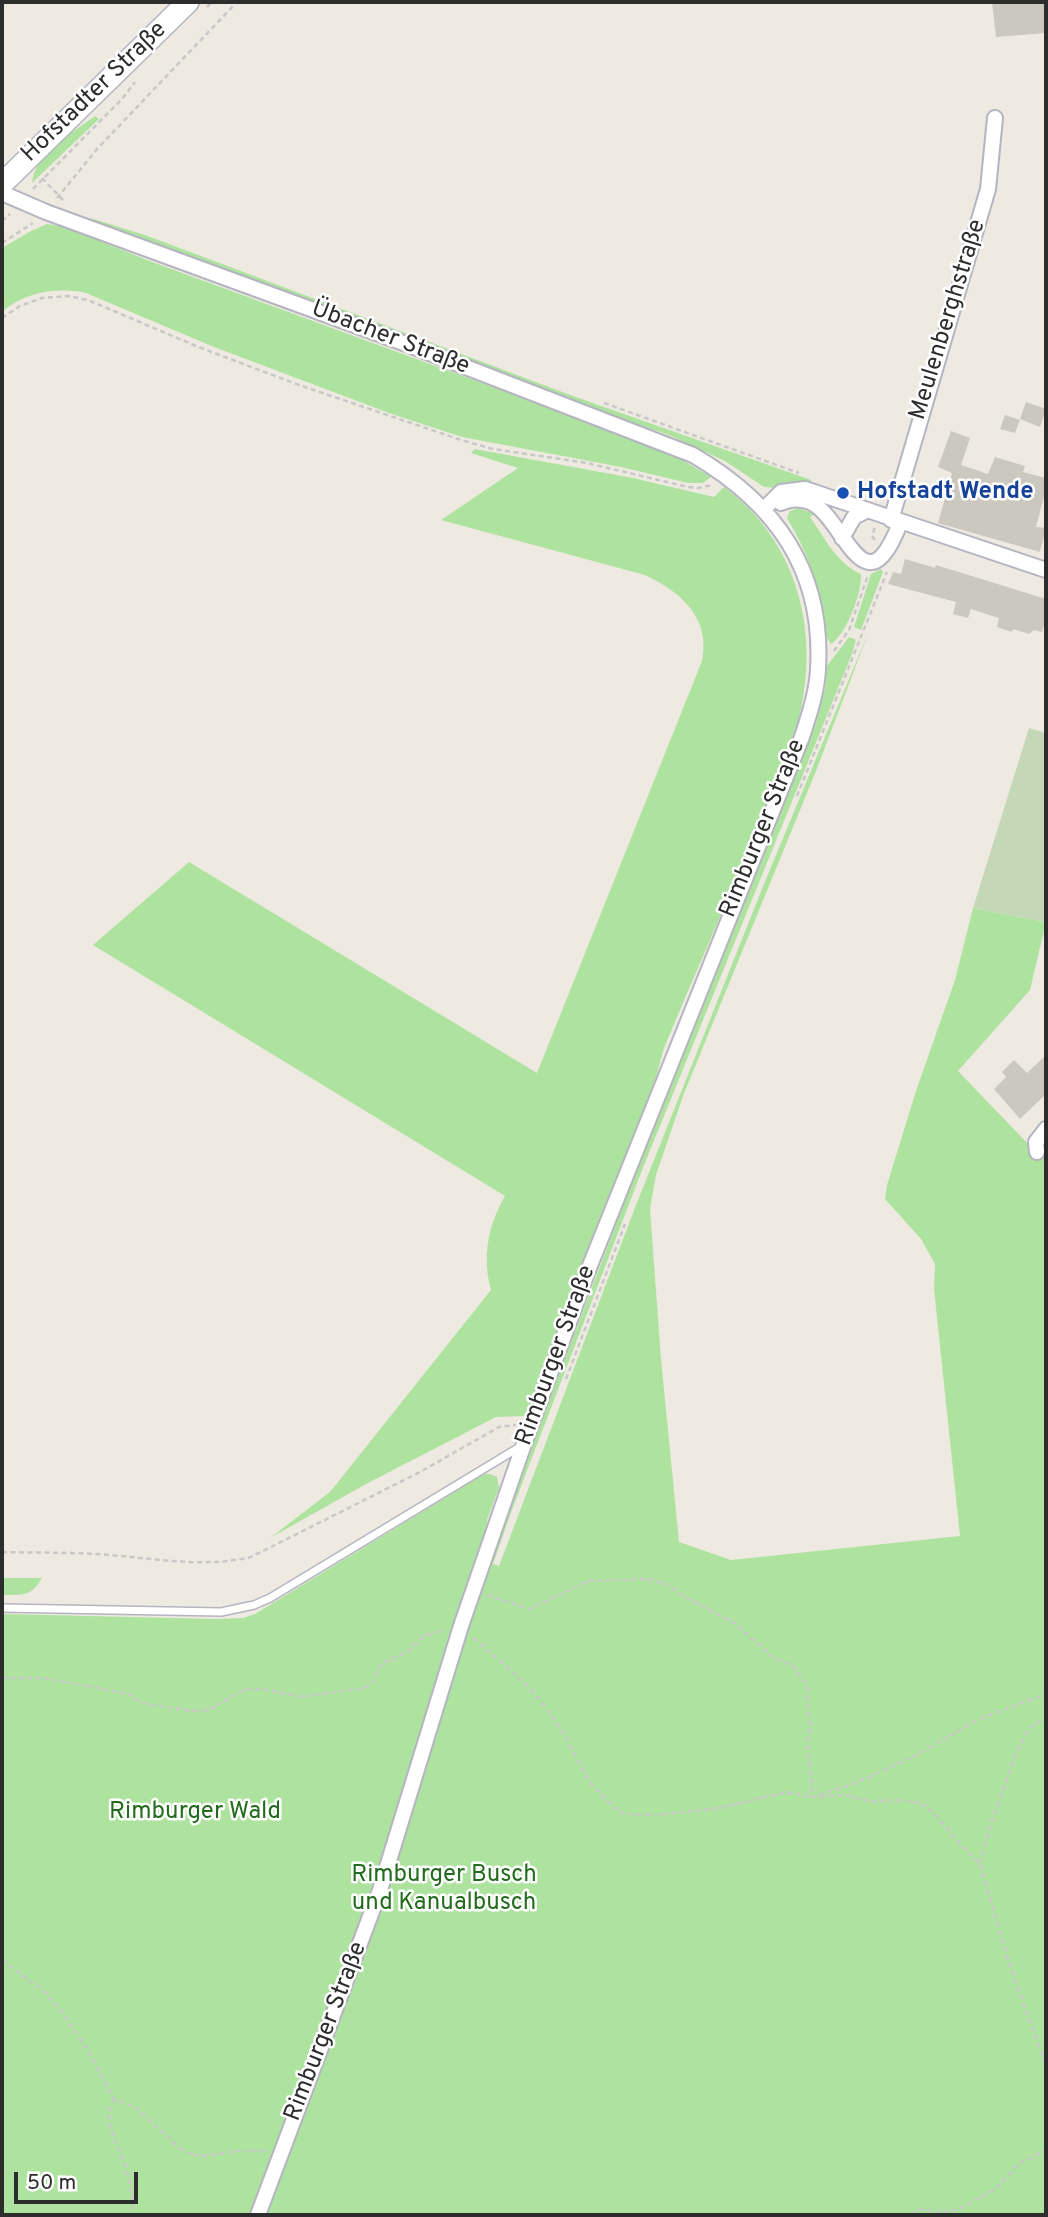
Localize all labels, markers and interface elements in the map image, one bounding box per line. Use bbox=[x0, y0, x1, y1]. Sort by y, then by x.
street label: Hofstadter Straße bbox=[16, 16, 174, 170]
street label: Meulenberghstraße bbox=[905, 216, 993, 424]
street label: Übacher Straße bbox=[307, 296, 473, 382]
place label: Hofstadt Wende bbox=[857, 479, 1034, 507]
marker: Hofstadt Wende bbox=[835, 485, 851, 501]
street label: Rimburger Straße bbox=[715, 736, 813, 922]
street label: Rimburger Straße bbox=[511, 1262, 603, 1450]
park label: Rimburger Wald bbox=[109, 1799, 281, 1827]
park label: Rimburger Busch und Kanualbusch bbox=[351, 1862, 537, 1918]
street label: Rimburger Straße bbox=[280, 1938, 374, 2126]
scale bar bbox=[18, 2158, 142, 2202]
text: 50 m bbox=[27, 2170, 76, 2197]

